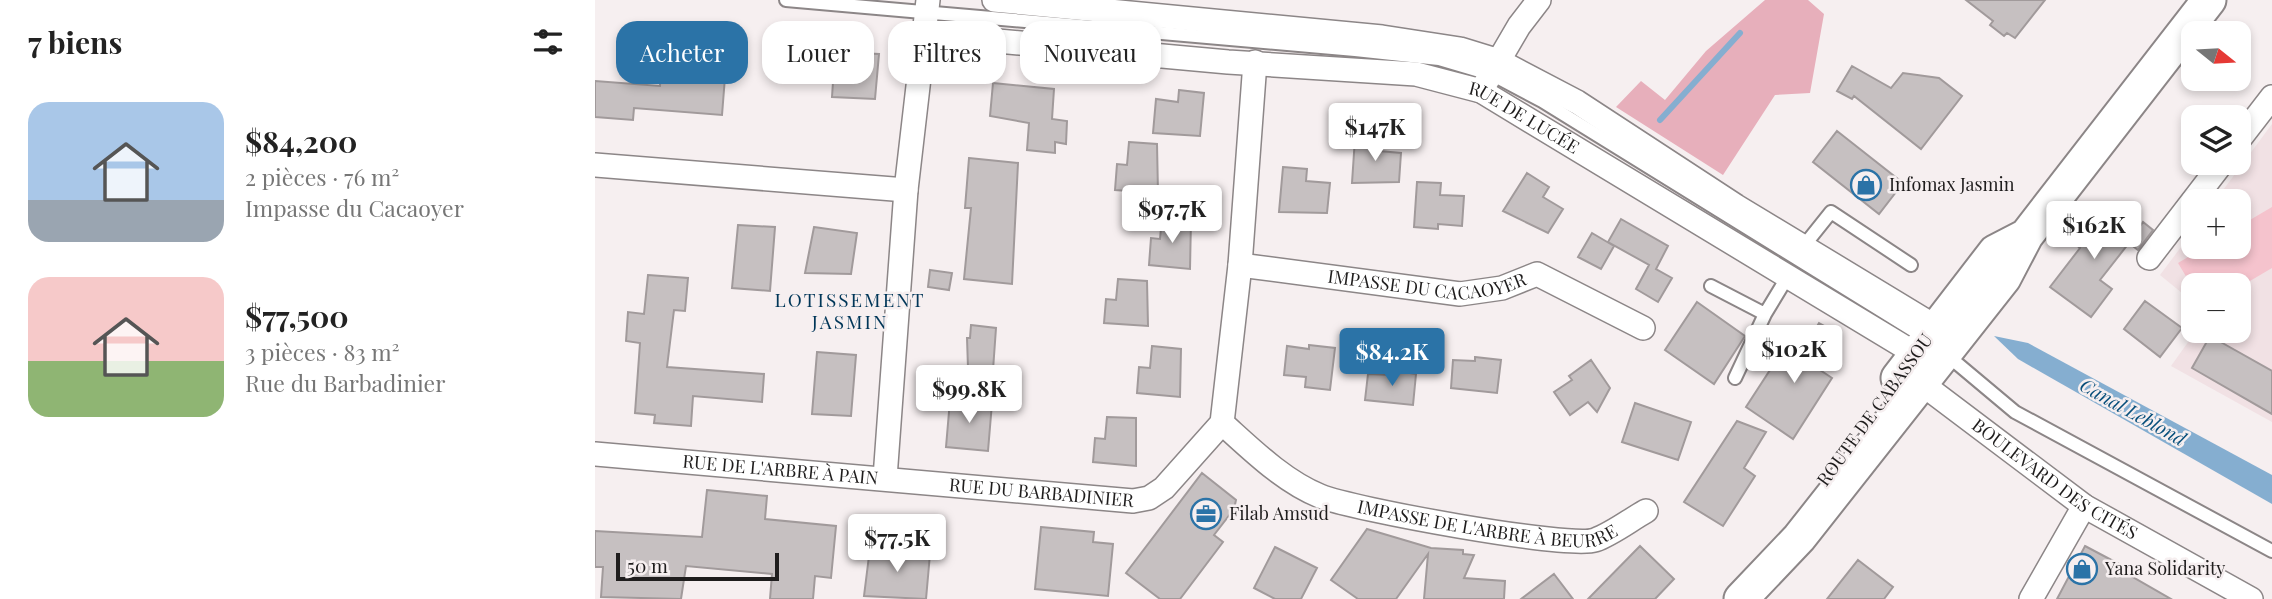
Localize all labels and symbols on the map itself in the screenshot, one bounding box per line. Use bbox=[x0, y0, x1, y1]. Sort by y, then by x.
north arrow bbox=[2181, 21, 2251, 91]
street label: RUE DE LUCÉE bbox=[1466, 75, 1584, 159]
pin: $147K bbox=[1326, 104, 1424, 163]
shop icon: Infomax Jasmin bbox=[1849, 168, 1883, 202]
place label: Infomax Jasmin bbox=[1889, 172, 2015, 196]
pin: $97.7K bbox=[1115, 186, 1229, 245]
pin: $162K bbox=[2045, 202, 2143, 261]
street label: IMPASSE DU CACAOYER bbox=[1326, 264, 1530, 305]
district label: LOTISSEMENT JASMIN bbox=[775, 286, 925, 334]
pin: $102K bbox=[1745, 326, 1843, 385]
pin: $84.2K bbox=[1335, 328, 1449, 388]
street label: ROUTE DE CABASSOU bbox=[1811, 328, 1938, 490]
pin: $99.8K bbox=[912, 366, 1026, 425]
water label: Canal Leblond bbox=[2076, 371, 2192, 451]
street label: BOULEVARD DES CITÉS bbox=[1967, 413, 2142, 544]
street label: RUE DE L'ARBRE À PAIN bbox=[682, 449, 880, 490]
street label: RUE DU BARBADINIER bbox=[948, 472, 1135, 512]
street label: IMPASSE DE L'ARBRE À BEURRE bbox=[1355, 494, 1622, 553]
office icon: Filab Amsud bbox=[1189, 497, 1223, 531]
place label: Filab Amsud bbox=[1229, 501, 1329, 525]
pin: $77.5K bbox=[840, 514, 954, 574]
scale bar bbox=[616, 550, 779, 582]
shop icon: Yana Solidarity bbox=[2065, 552, 2099, 586]
place label: Yana Solidarity bbox=[2104, 556, 2225, 580]

